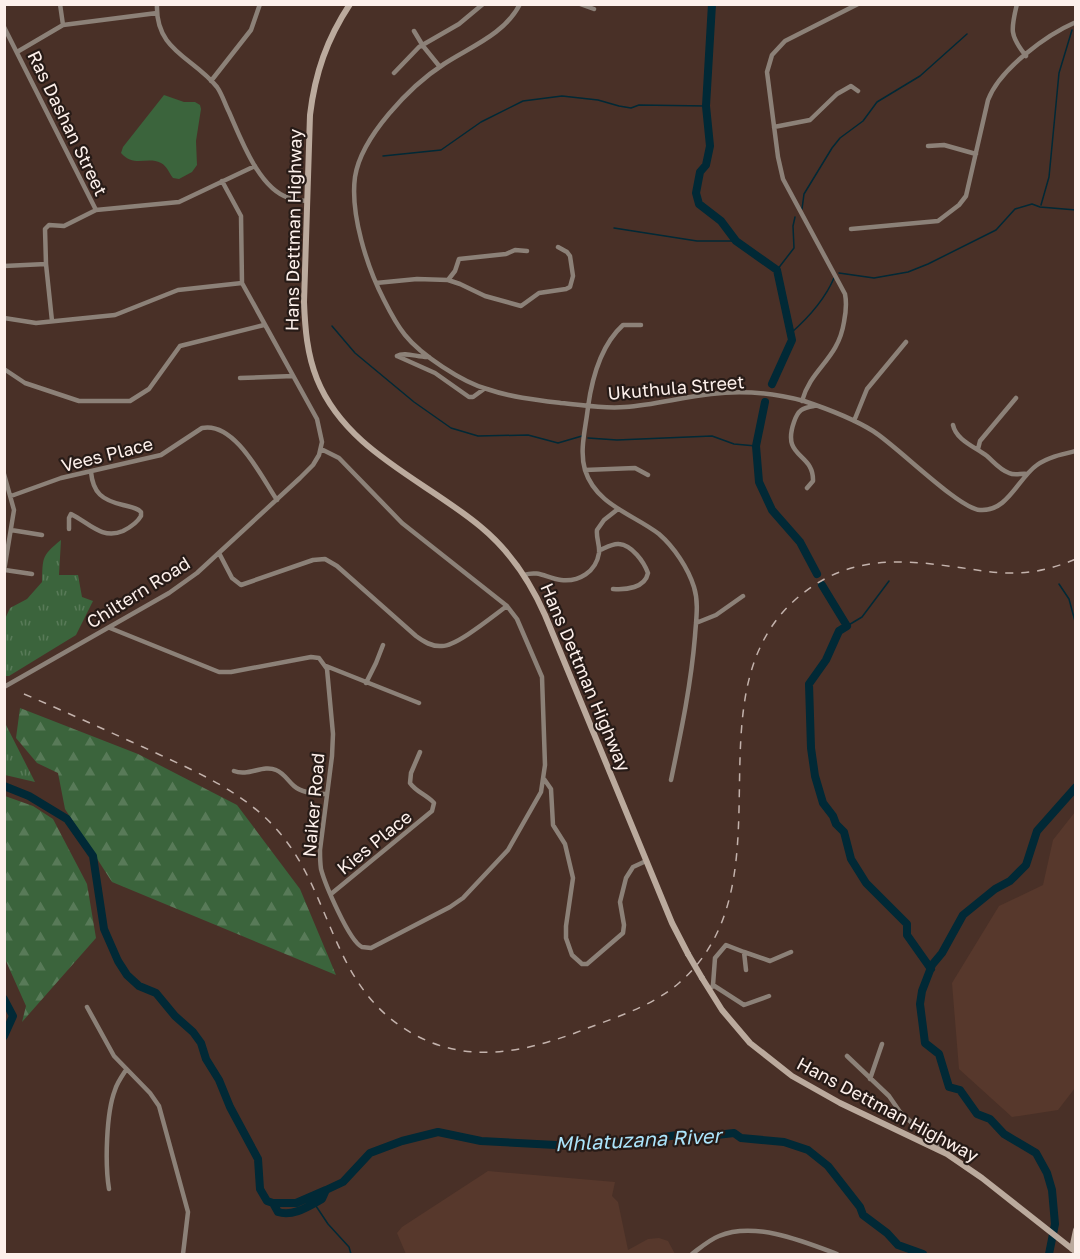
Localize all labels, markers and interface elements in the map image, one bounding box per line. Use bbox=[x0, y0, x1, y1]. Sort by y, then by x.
street label: Ras Dashan Street bbox=[23, 47, 113, 199]
street label: Hans Dettman Highway bbox=[280, 129, 306, 331]
street label: Ukuthula Street bbox=[607, 370, 745, 404]
street label: Vees Place bbox=[59, 432, 155, 476]
street label: Chiltern Road bbox=[82, 551, 194, 633]
street label: Hans Dettman Highway bbox=[536, 580, 636, 774]
street label: Naiker Road bbox=[297, 752, 329, 858]
street label: Kies Place bbox=[332, 805, 416, 879]
street label: Hans Dettman Highway bbox=[793, 1052, 983, 1166]
water label: Mhlatuzana River bbox=[554, 1122, 725, 1155]

